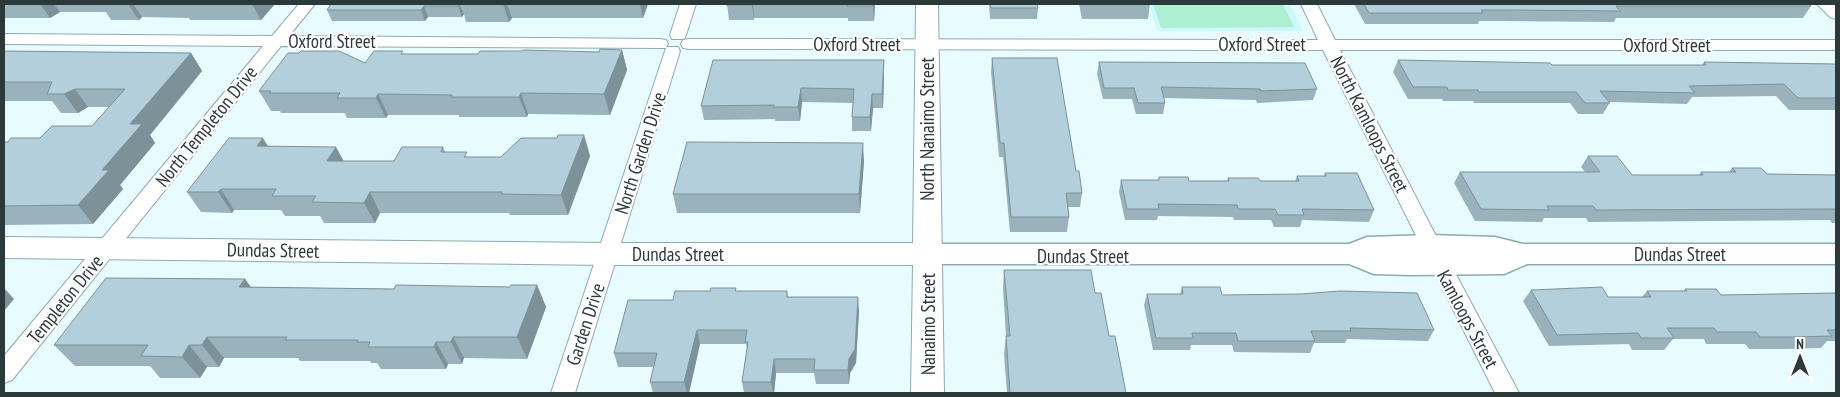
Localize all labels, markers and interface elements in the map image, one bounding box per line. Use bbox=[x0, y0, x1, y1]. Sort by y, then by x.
street label: Oxford Street bbox=[288, 29, 377, 53]
street label: Oxford Street bbox=[813, 32, 902, 56]
street label: Oxford Street bbox=[1218, 32, 1307, 56]
street label: Oxford Street bbox=[1623, 33, 1712, 57]
street label: North Kamloops Street bbox=[1325, 52, 1415, 197]
street label: North Nanaimo Street bbox=[915, 56, 939, 201]
street label: North Templeton Drive bbox=[150, 61, 262, 191]
street label: North Garden Drive bbox=[609, 89, 671, 217]
street label: Dundas Street bbox=[227, 237, 320, 263]
street label: Dundas Street bbox=[632, 242, 725, 266]
street label: Dundas Street bbox=[1634, 242, 1727, 266]
street label: Dundas Street bbox=[1037, 244, 1130, 268]
street label: Templeton Drive bbox=[22, 250, 108, 348]
street label: Kamloops Street bbox=[1432, 266, 1504, 373]
street label: Nanaimo Street bbox=[916, 272, 940, 375]
street label: Garden Drive bbox=[560, 280, 610, 368]
north arrow bbox=[1775, 332, 1825, 382]
text: N bbox=[1796, 335, 1804, 353]

